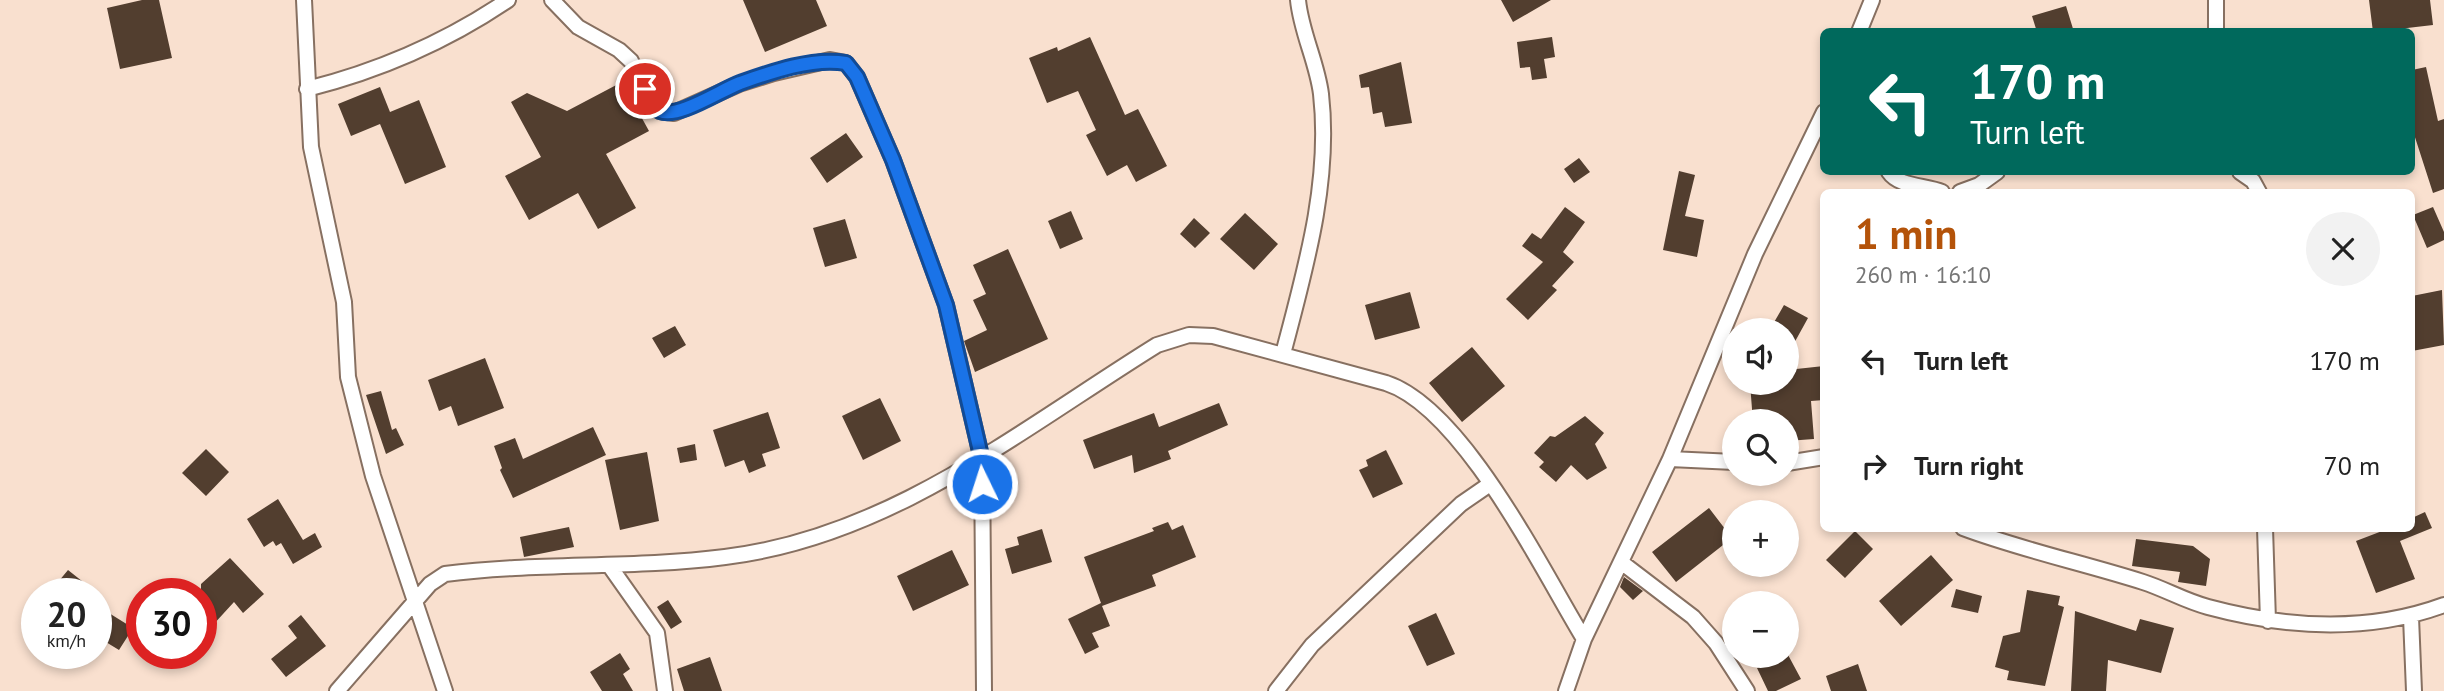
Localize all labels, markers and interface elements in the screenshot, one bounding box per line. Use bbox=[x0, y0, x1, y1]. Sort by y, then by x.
text: 170 m bbox=[1970, 49, 2105, 113]
icon: left bbox=[1855, 56, 1946, 147]
pin bbox=[615, 59, 675, 119]
icon: arrive bbox=[626, 70, 664, 108]
text: Turn left bbox=[1970, 111, 2085, 153]
text: 1 min bbox=[1855, 206, 1957, 261]
button: close bbox=[2306, 212, 2380, 286]
text: 260 m · 16:10 bbox=[1855, 260, 1991, 289]
map controls bbox=[1722, 318, 1799, 668]
button: sound bbox=[1722, 318, 1799, 395]
icon: left bbox=[1855, 342, 1893, 380]
text: Turn left bbox=[1914, 344, 2008, 377]
text: 170 m bbox=[2309, 344, 2380, 377]
button: search bbox=[1722, 409, 1799, 486]
position arrow bbox=[945, 447, 1019, 521]
icon: right bbox=[1855, 447, 1893, 485]
text: Turn right bbox=[1914, 449, 2023, 482]
text: 70 m bbox=[2324, 449, 2380, 482]
button: + bbox=[1722, 500, 1799, 577]
speed limit sign: 30 bbox=[126, 578, 217, 669]
text: 20 bbox=[47, 591, 86, 637]
button: − bbox=[1722, 591, 1799, 668]
text: km/h bbox=[47, 629, 86, 652]

